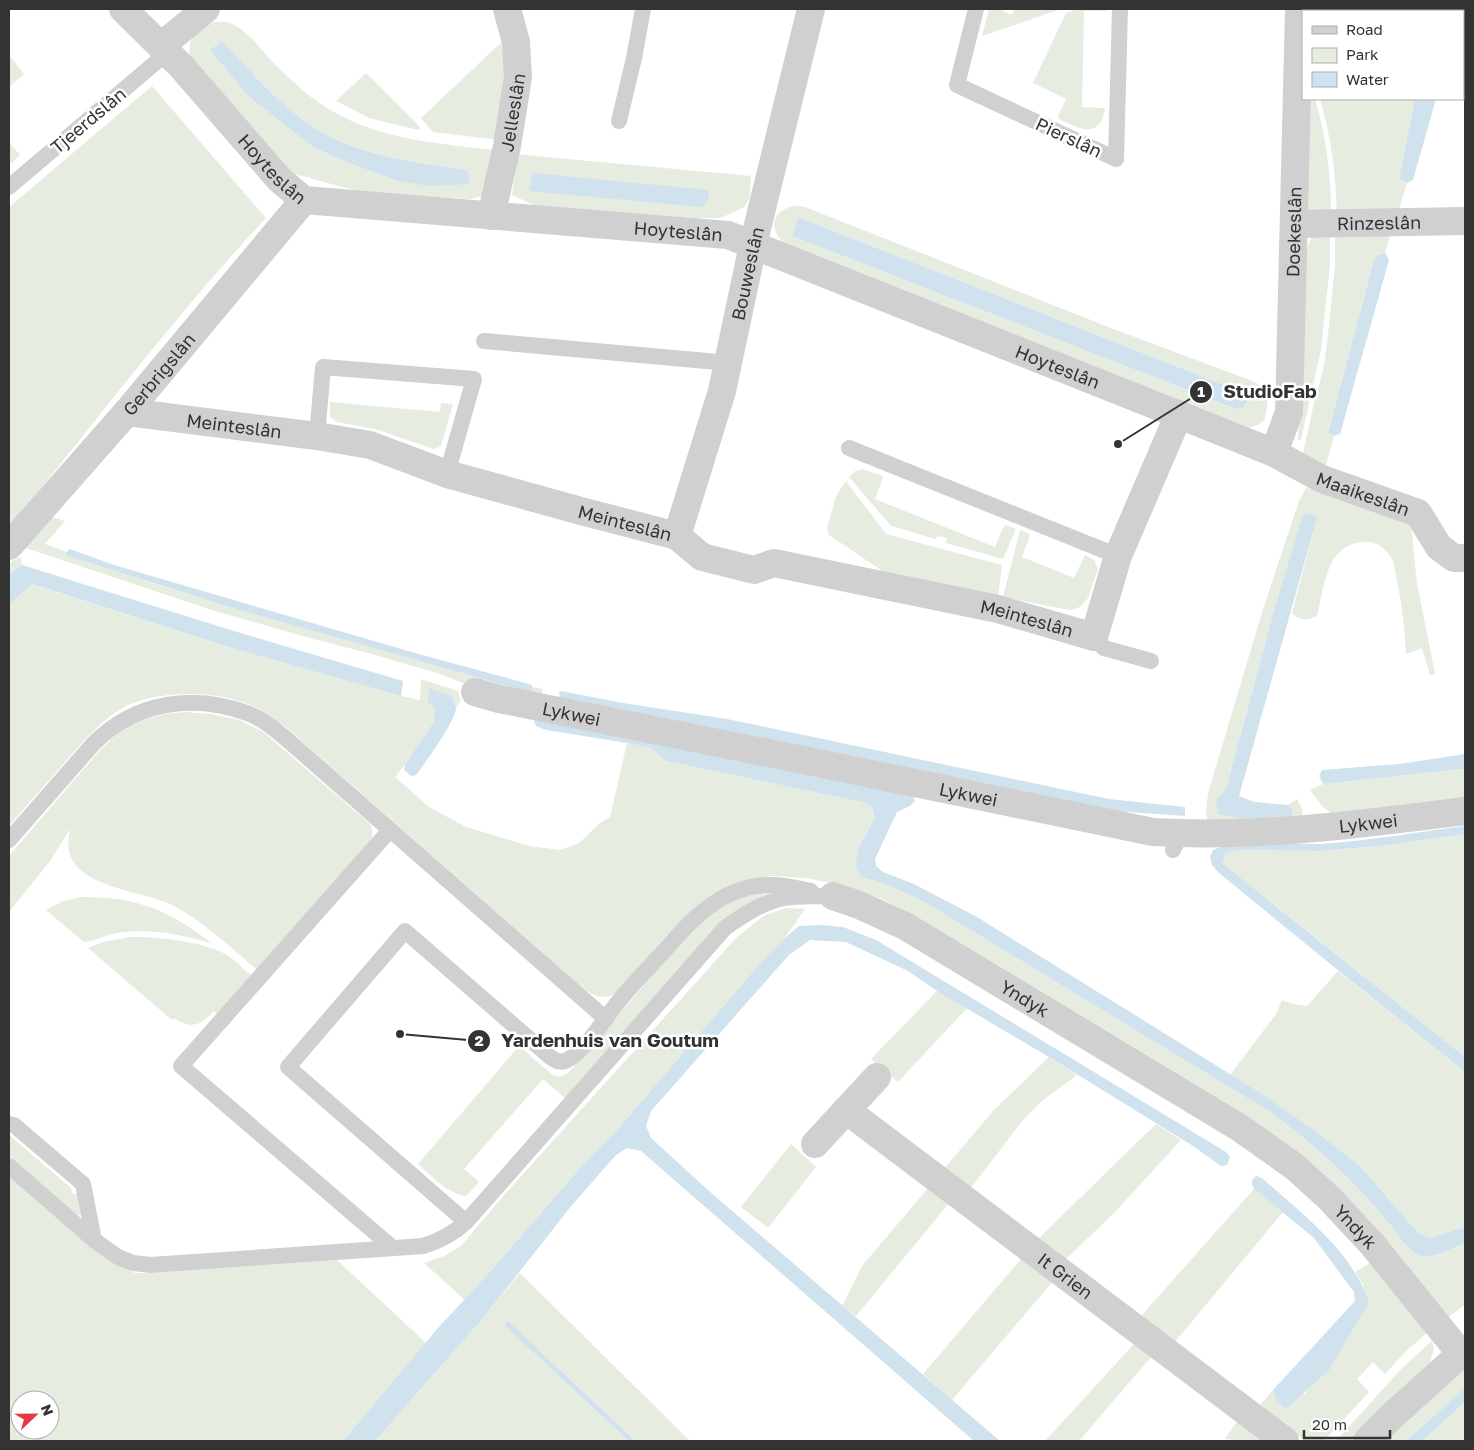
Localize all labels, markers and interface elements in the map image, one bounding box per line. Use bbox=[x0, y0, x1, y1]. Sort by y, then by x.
legend bbox=[1302, 10, 1464, 100]
text: Road bbox=[1346, 20, 1383, 38]
text: Park bbox=[1346, 45, 1379, 63]
text: Water bbox=[1346, 70, 1389, 88]
street label: Jelleslân bbox=[495, 72, 529, 154]
street label: Tjeerdslân bbox=[46, 82, 130, 158]
street label: Pierslân bbox=[1032, 112, 1106, 162]
street label: Hoyteslân bbox=[234, 129, 311, 208]
street label: Doekeslân bbox=[1281, 186, 1306, 277]
street label: Rinzeslân bbox=[1337, 211, 1421, 234]
street label: Hoyteslân bbox=[633, 216, 723, 246]
street label: Bouweslân bbox=[726, 224, 768, 322]
street label: Gerbrigslân bbox=[118, 328, 199, 420]
street label: Hoyteslân bbox=[1012, 340, 1103, 393]
callout: StudioFab bbox=[1188, 375, 1327, 409]
text: StudioFab bbox=[1223, 379, 1317, 402]
text: 1 bbox=[1197, 382, 1205, 400]
street label: Meinteslân bbox=[185, 409, 283, 442]
street label: Maaikeslân bbox=[1313, 467, 1413, 520]
street label: Meinteslân bbox=[576, 500, 674, 545]
street label: Meinteslân bbox=[978, 595, 1076, 641]
street label: Lykwei bbox=[540, 697, 603, 730]
street label: Lykwei bbox=[937, 777, 1000, 811]
street label: Lykwei bbox=[1338, 809, 1399, 837]
street label: Yndyk bbox=[997, 975, 1053, 1021]
callout: Yardenhuis van Goutum bbox=[466, 1024, 729, 1058]
text: Yardenhuis van Goutum bbox=[501, 1028, 719, 1051]
text: 2 bbox=[474, 1031, 484, 1049]
street label: Yndyk bbox=[1330, 1200, 1382, 1254]
street label: It Grien bbox=[1034, 1248, 1098, 1303]
north arrow bbox=[10, 1390, 60, 1440]
text: N bbox=[38, 1402, 57, 1418]
scale bar bbox=[1304, 1408, 1390, 1440]
text: 20 m bbox=[1312, 1415, 1347, 1433]

